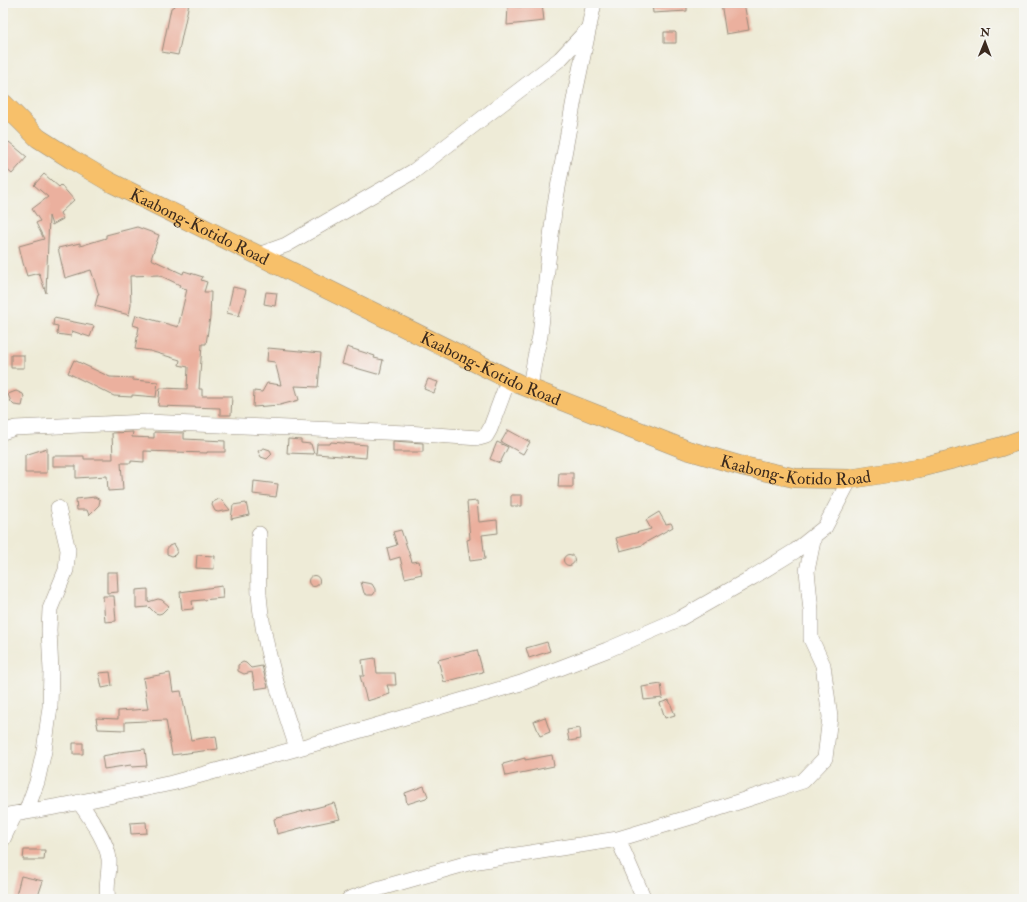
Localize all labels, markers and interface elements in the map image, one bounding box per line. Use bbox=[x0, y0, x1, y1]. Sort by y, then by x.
north arrow bbox=[965, 22, 1005, 62]
text: N bbox=[979, 26, 991, 39]
street label: Kaabong-Kotido Road bbox=[127, 183, 273, 270]
street label: Kaabong-Kotido Road bbox=[417, 327, 564, 410]
street label: Kaabong-Kotido Road bbox=[718, 450, 873, 490]

